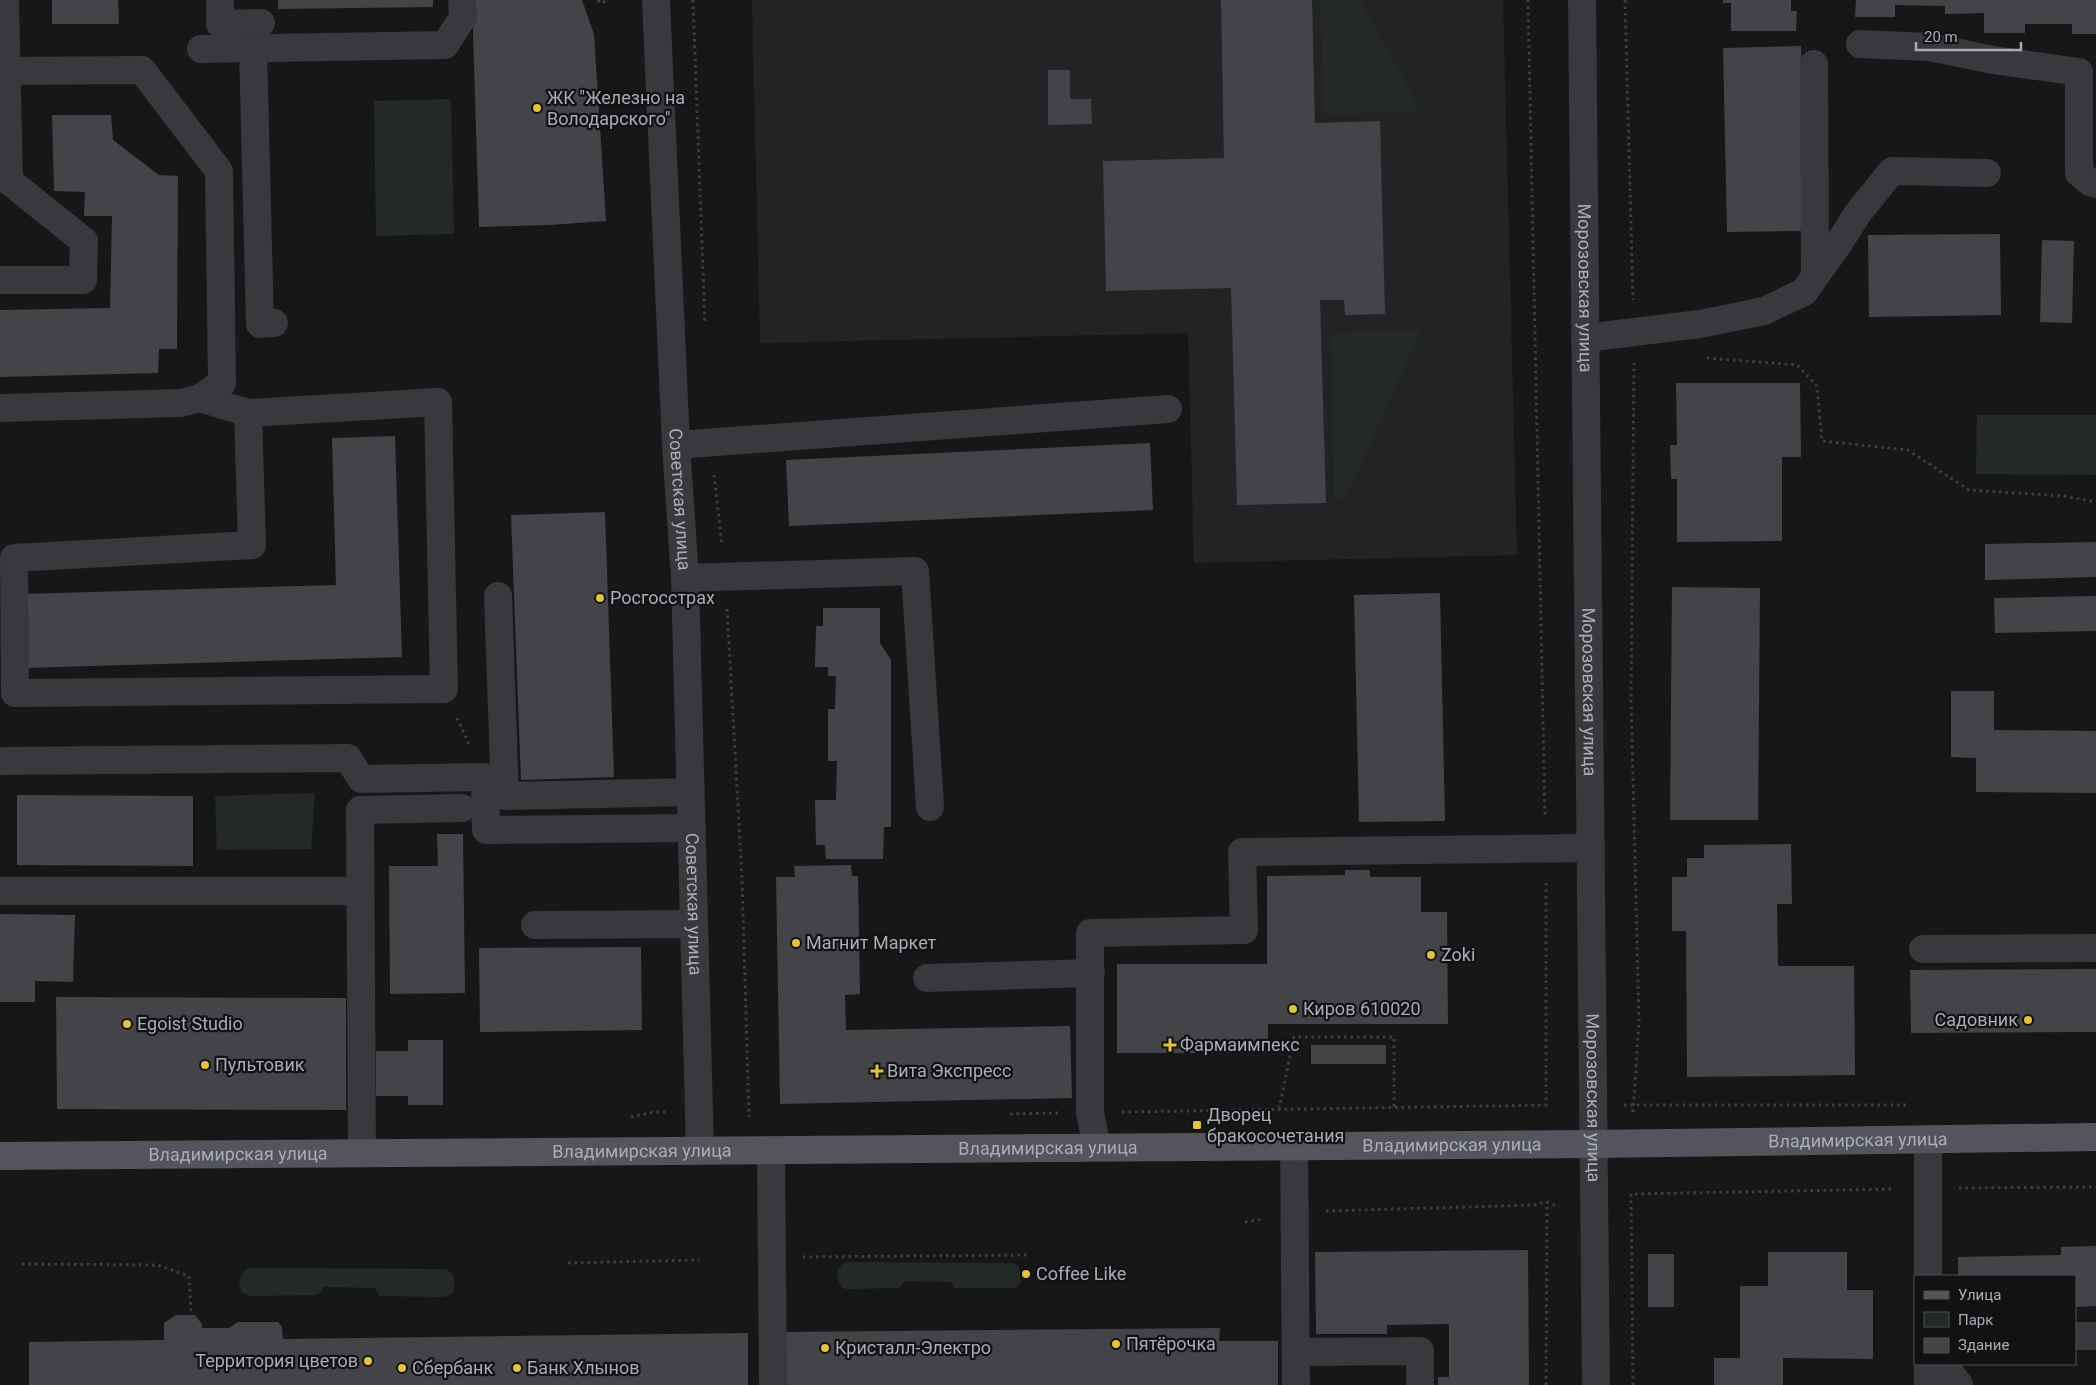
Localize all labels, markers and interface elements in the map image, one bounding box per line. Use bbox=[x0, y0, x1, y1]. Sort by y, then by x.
scale bar bbox=[1916, 20, 2021, 52]
text: 20 m bbox=[1924, 28, 1958, 46]
place label: ЖК "Железно на Володарского" bbox=[547, 87, 685, 129]
marker: ЖК "Железно на Володарского" bbox=[531, 102, 543, 114]
street label: Морозовская улица bbox=[1574, 203, 1597, 372]
street label: Советская улица bbox=[665, 428, 695, 571]
place label: Росгосстрах bbox=[610, 587, 715, 608]
marker: Росгосстрах bbox=[594, 592, 606, 604]
street label: Морозовская улица bbox=[1578, 607, 1601, 776]
street label: Советская улица bbox=[682, 833, 706, 976]
place label: Магнит Маркет bbox=[806, 932, 937, 953]
marker: Магнит Маркет bbox=[790, 937, 802, 949]
place label: Zoki bbox=[1441, 944, 1475, 965]
marker: Zoki bbox=[1425, 949, 1437, 961]
place label: Киров 610020 bbox=[1303, 998, 1421, 1019]
marker: Киров 610020 bbox=[1287, 1003, 1299, 1015]
place label: Садовник bbox=[1935, 1009, 2018, 1030]
place label: Egoist Studio bbox=[137, 1013, 243, 1034]
street label: Морозовская улица bbox=[1582, 1013, 1605, 1182]
marker: Садовник bbox=[2022, 1014, 2034, 1026]
marker: Egoist Studio bbox=[121, 1018, 133, 1030]
place label: Фармаимпекс bbox=[1180, 1034, 1300, 1055]
marker: Фармаимпекс bbox=[1164, 1039, 1176, 1051]
place label: Пультовик bbox=[215, 1054, 305, 1075]
marker: Пультовик bbox=[199, 1059, 211, 1071]
place label: Вита Экспресс bbox=[887, 1060, 1011, 1081]
marker: Вита Экспресс bbox=[871, 1065, 883, 1077]
place label: Дворец бракосочетания bbox=[1207, 1104, 1344, 1146]
marker: Дворец бракосочетания bbox=[1191, 1119, 1203, 1131]
street label: Владимирская улица bbox=[1768, 1128, 1948, 1152]
street label: Владимирская улица bbox=[1362, 1133, 1542, 1156]
street label: Владимирская улица bbox=[958, 1136, 1138, 1159]
street label: Владимирская улица bbox=[552, 1139, 732, 1162]
street label: Владимирская улица bbox=[148, 1143, 328, 1165]
place label: Coffee Like bbox=[1036, 1263, 1126, 1284]
marker: Coffee Like bbox=[1020, 1268, 1032, 1280]
legend bbox=[1914, 1275, 2076, 1365]
text: Улица bbox=[1958, 1286, 2001, 1304]
text: Парк bbox=[1958, 1311, 1993, 1329]
place label: Пятёрочка bbox=[1126, 1333, 1216, 1354]
text: Здание bbox=[1958, 1336, 2009, 1354]
place label: Кристалл-Электро bbox=[835, 1337, 991, 1358]
marker: Пятёрочка bbox=[1110, 1338, 1122, 1350]
marker: Кристалл-Электро bbox=[819, 1342, 831, 1354]
place label: Территория цветов bbox=[195, 1350, 358, 1371]
marker: Территория цветов bbox=[362, 1355, 374, 1367]
place label: Сбербанк bbox=[412, 1357, 493, 1378]
place label: Банк Хлынов bbox=[527, 1357, 639, 1378]
marker: Сбербанк bbox=[396, 1362, 408, 1374]
marker: Банк Хлынов bbox=[511, 1362, 523, 1374]

